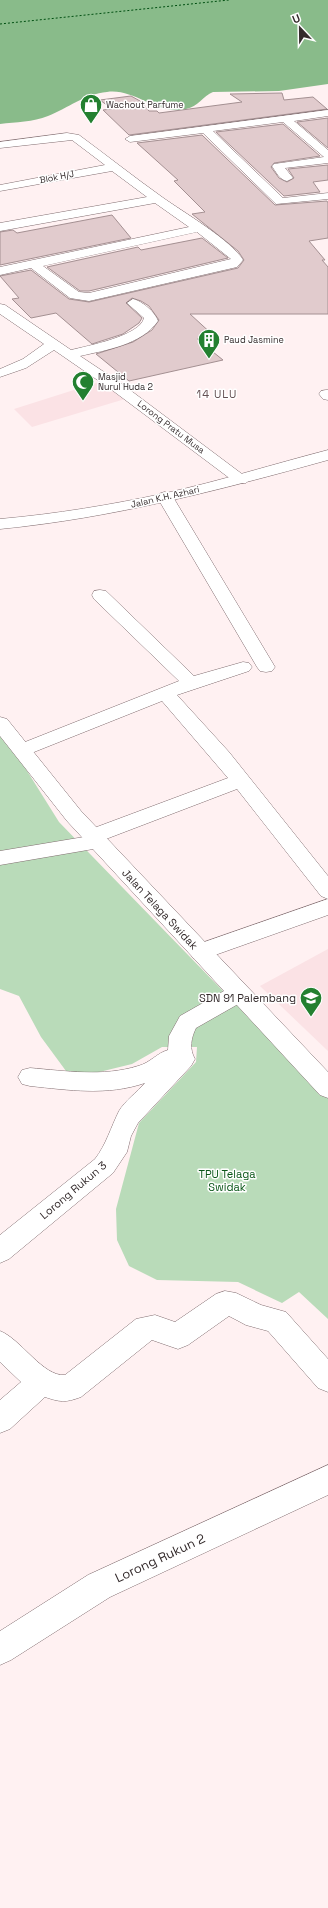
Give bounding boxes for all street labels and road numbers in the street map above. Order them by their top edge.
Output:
street label: Blok H/J [39,168,75,186]
street label: Lorong Pratu Musa [135,398,207,456]
street label: Jalan K.H. Azhari [130,483,200,511]
street label: Jalan Telaga Swidak [119,866,201,952]
street label: Lorong Rukun 3 [37,1158,109,1222]
street label: Lorong Rukun 2 [112,1530,208,1586]

